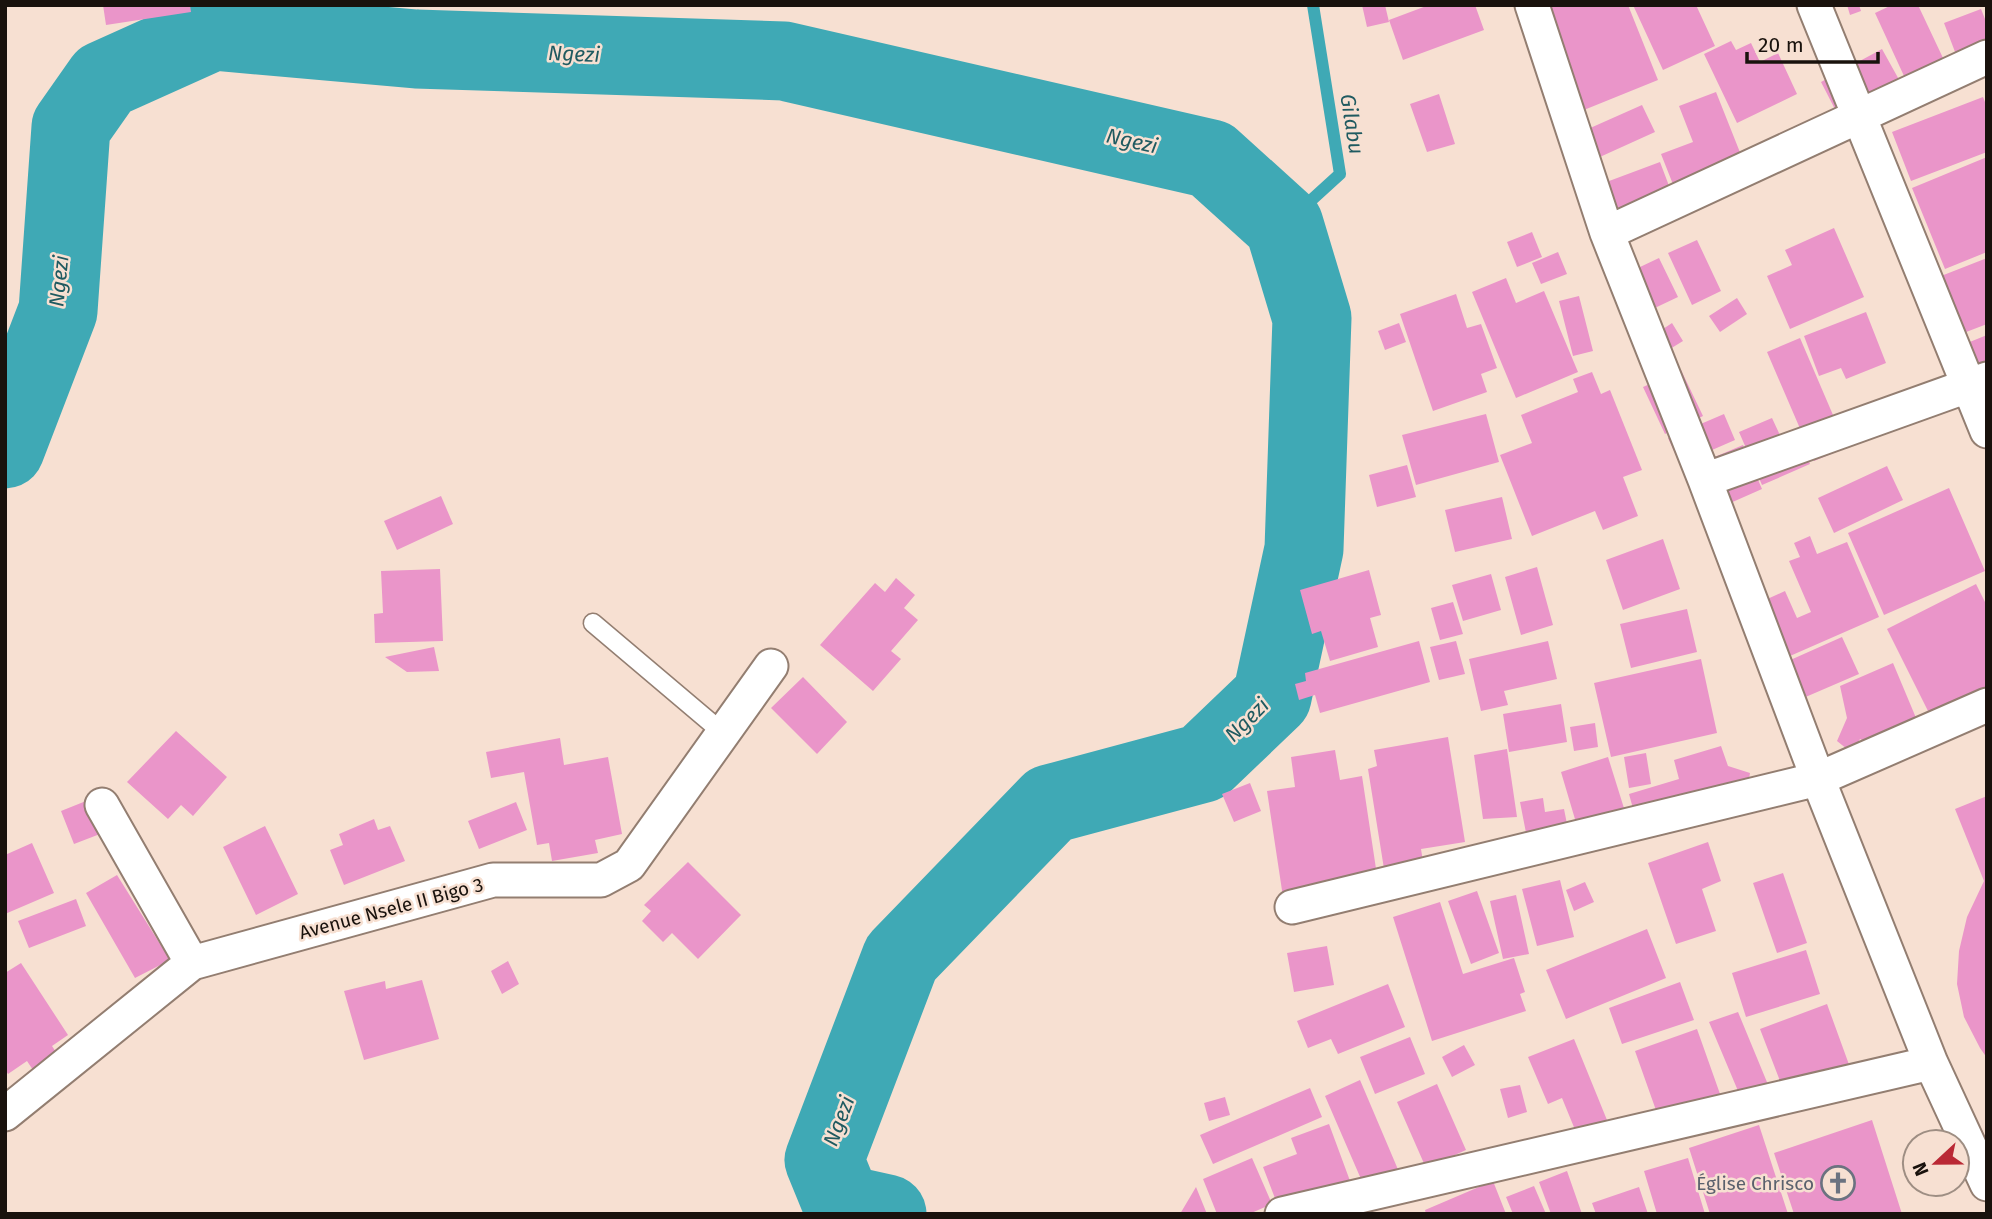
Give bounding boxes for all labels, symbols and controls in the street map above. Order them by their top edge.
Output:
scale bar [1747,21,1878,65]
text: 20 m [1758,32,1804,58]
water label: Ngezi [548,40,601,68]
water label: Gilabu [1334,92,1370,156]
water label: Ngezi [1104,122,1160,160]
water label: Ngezi [43,254,75,308]
water label: Ngezi [1219,692,1275,748]
street label: Avenue Nsele II Bigo 3 [297,873,486,944]
water label: Ngezi [818,1092,861,1150]
north arrow [1901,1128,1971,1198]
text: N [1908,1159,1934,1179]
church icon: Église Chrisco [1819,1164,1857,1202]
place label: Église Chrisco [1696,1172,1814,1195]

